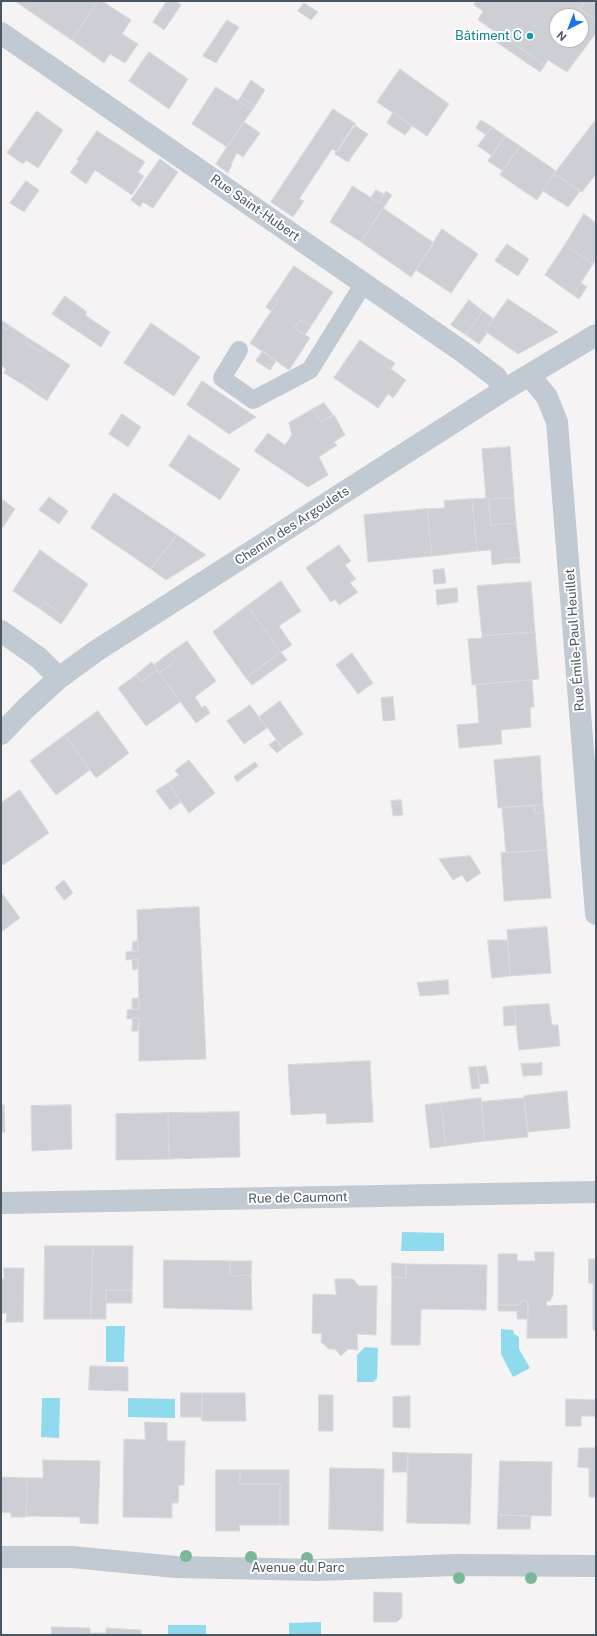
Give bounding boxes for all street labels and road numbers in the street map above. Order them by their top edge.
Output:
street label: Rue Saint-Hubert [207,171,303,245]
street label: Chemin des Argoulets [232,483,352,569]
street label: Rue Émile-Paul Heuillet [562,568,588,712]
street label: Rue de Caumont [248,1189,348,1207]
street label: Avenue du Parc [251,1560,345,1576]

